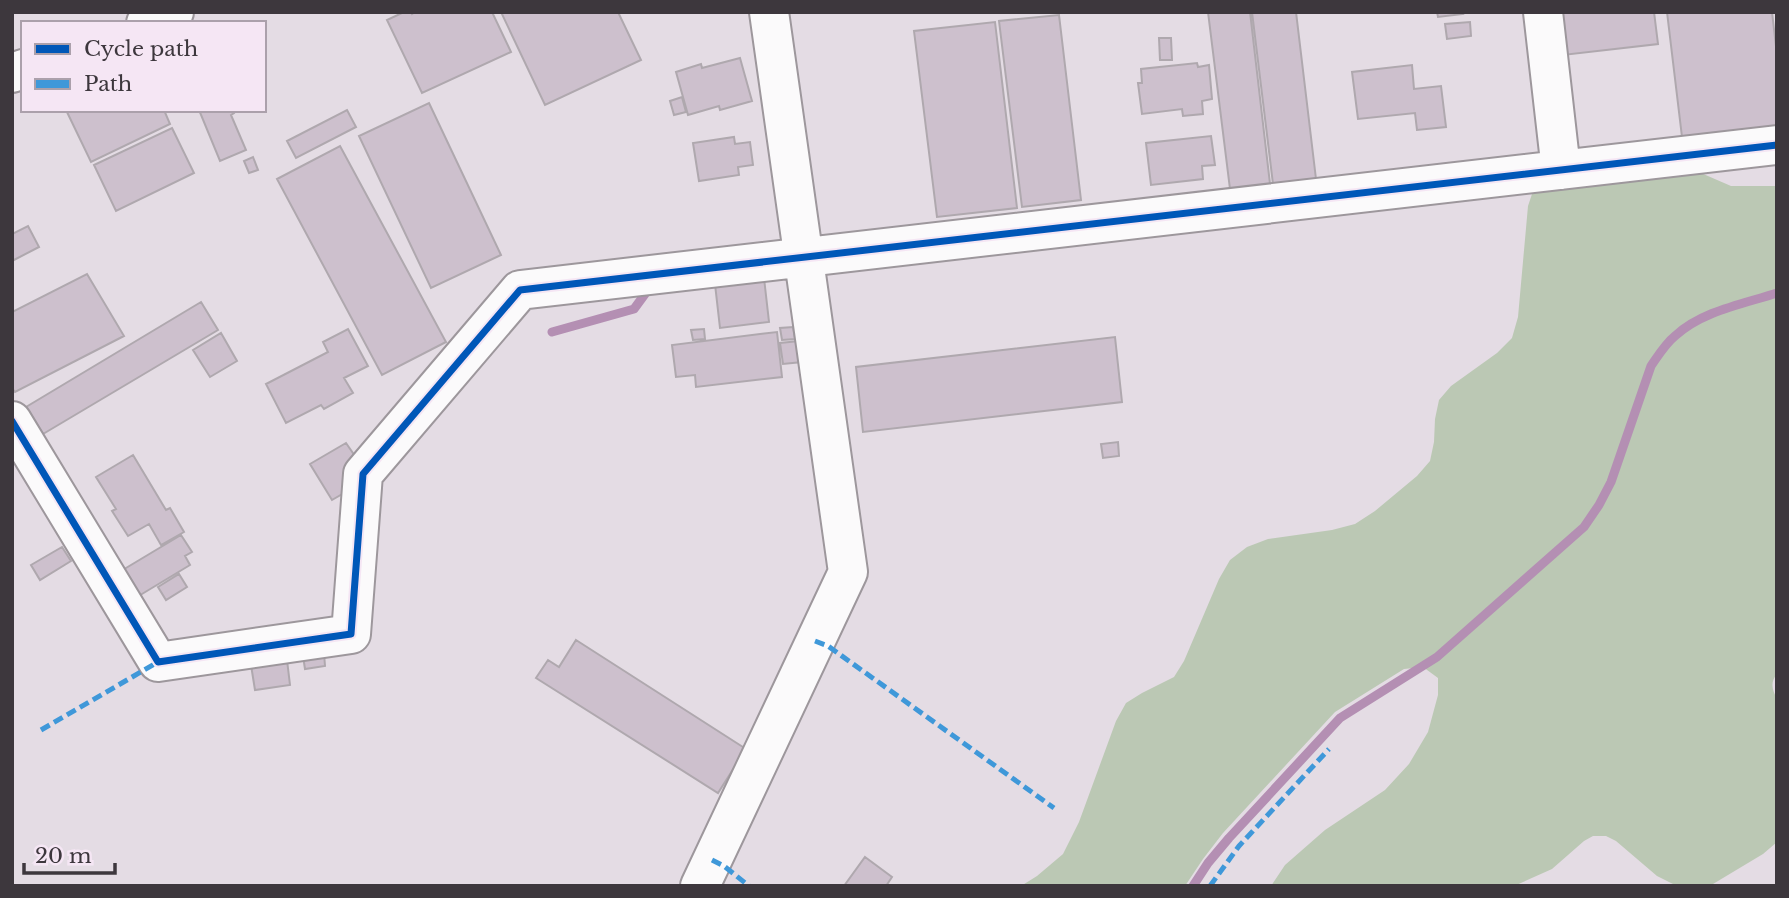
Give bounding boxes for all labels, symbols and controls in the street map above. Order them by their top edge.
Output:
legend [21,21,266,112]
text: Cycle path [84,36,198,62]
text: Path [84,71,132,97]
scale bar [24,832,116,876]
text: 20 m [35,843,92,869]

